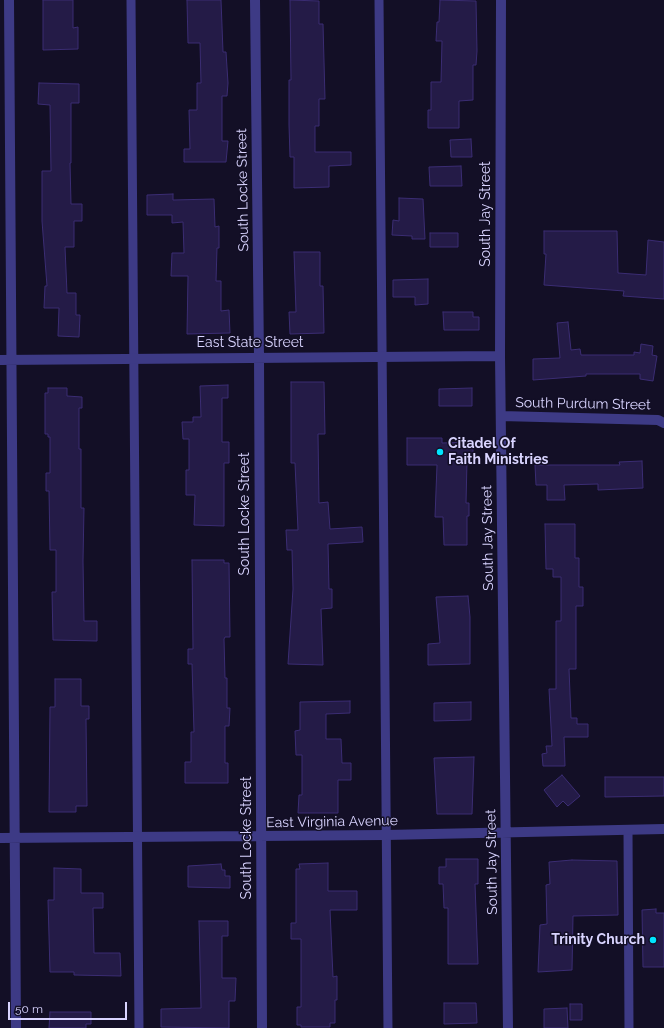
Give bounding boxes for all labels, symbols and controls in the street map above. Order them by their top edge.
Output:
street label: South Locke Street [234,128,252,252]
street label: South Jay Street [478,161,494,267]
street label: East State Street [197,335,303,351]
street label: South Purdum Street [515,394,651,414]
place label: Citadel Of Faith Ministries [448,436,548,468]
marker: Citadel Of Faith Ministries [435,447,445,457]
street label: South Locke Street [237,452,253,576]
street label: South Jay Street [479,485,497,591]
street label: South Locke Street [239,776,255,900]
street label: South Jay Street [483,809,501,915]
street label: East Virginia Avenue [266,812,398,832]
place label: Trinity Church [551,932,645,948]
marker: Trinity Church [648,935,658,945]
scale bar [10,994,129,1020]
text: 50 m [15,1002,43,1016]

